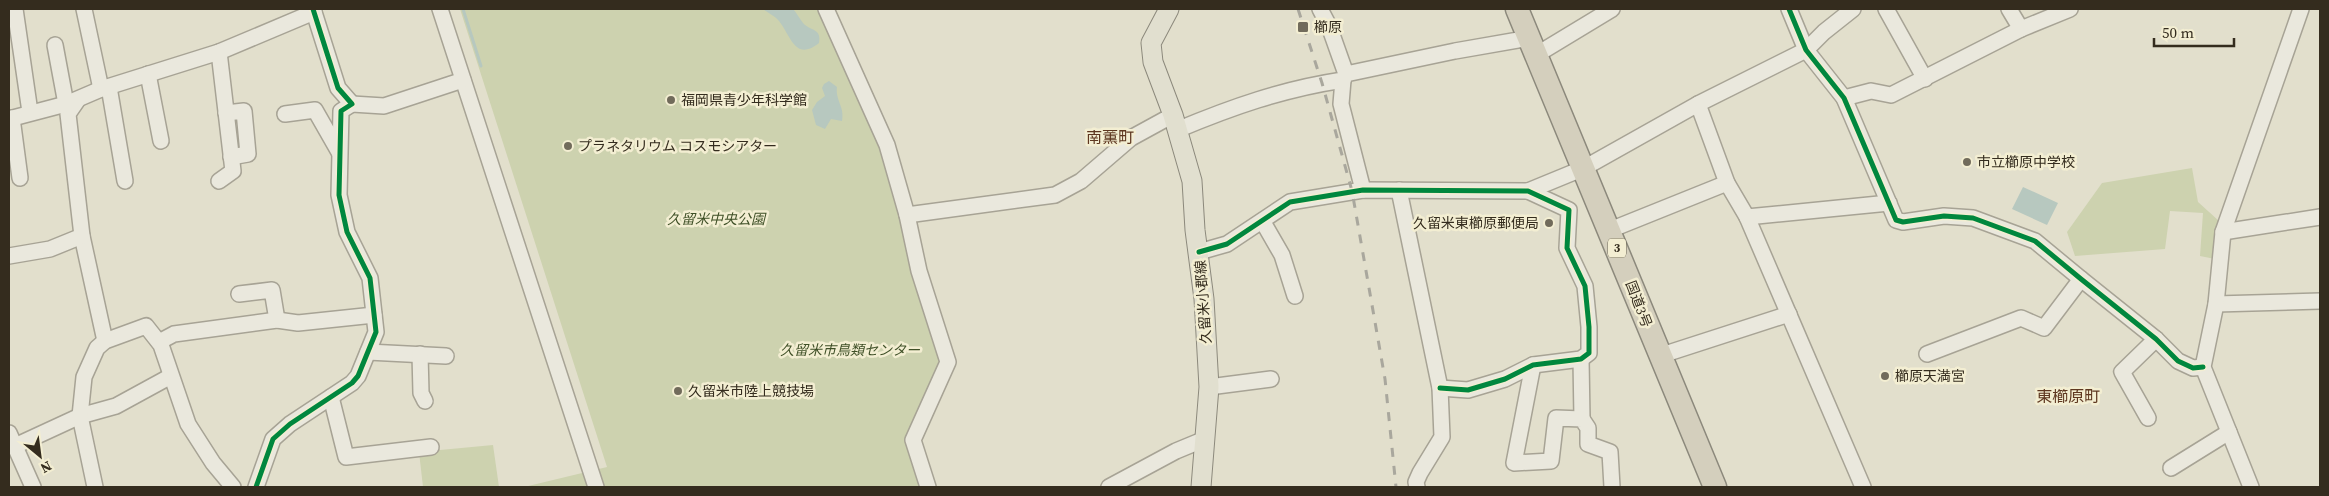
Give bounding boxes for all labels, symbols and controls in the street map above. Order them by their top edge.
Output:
scale bar [2154,15,2234,47]
place label: 櫛原 [1314,17,1342,37]
marker: 櫛原 [1296,20,1310,34]
text: 50 m [2162,22,2194,43]
place label: 福岡県青少年科学館 [681,90,807,110]
marker: 福岡県青少年科学館 [665,94,677,106]
district label: 南薫町 [1086,126,1134,148]
place label: プラネタリウム コスモシアター [578,136,777,156]
marker: プラネタリウム コスモシアター [562,140,574,152]
place label: 市立櫛原中学校 [1977,152,2075,172]
marker: 市立櫛原中学校 [1961,156,1973,168]
park label: 久留米中央公園 [667,209,767,229]
place label: 久留米東櫛原郵便局 [1413,213,1539,233]
marker: 久留米東櫛原郵便局 [1543,217,1555,229]
road number: 3 [1608,238,1626,258]
street label: 久留米小郡線 [1190,259,1216,345]
street label: 国道3号 [1621,278,1657,330]
park label: 久留米市鳥類センター [780,340,921,360]
place label: 櫛原天満宮 [1895,366,1965,386]
marker: 櫛原天満宮 [1879,370,1891,382]
place label: 久留米市陸上競技場 [688,381,814,401]
marker: 久留米市陸上競技場 [672,385,684,397]
district label: 東櫛原町 [2036,385,2100,407]
north arrow [15,431,65,481]
text: N [37,456,56,479]

